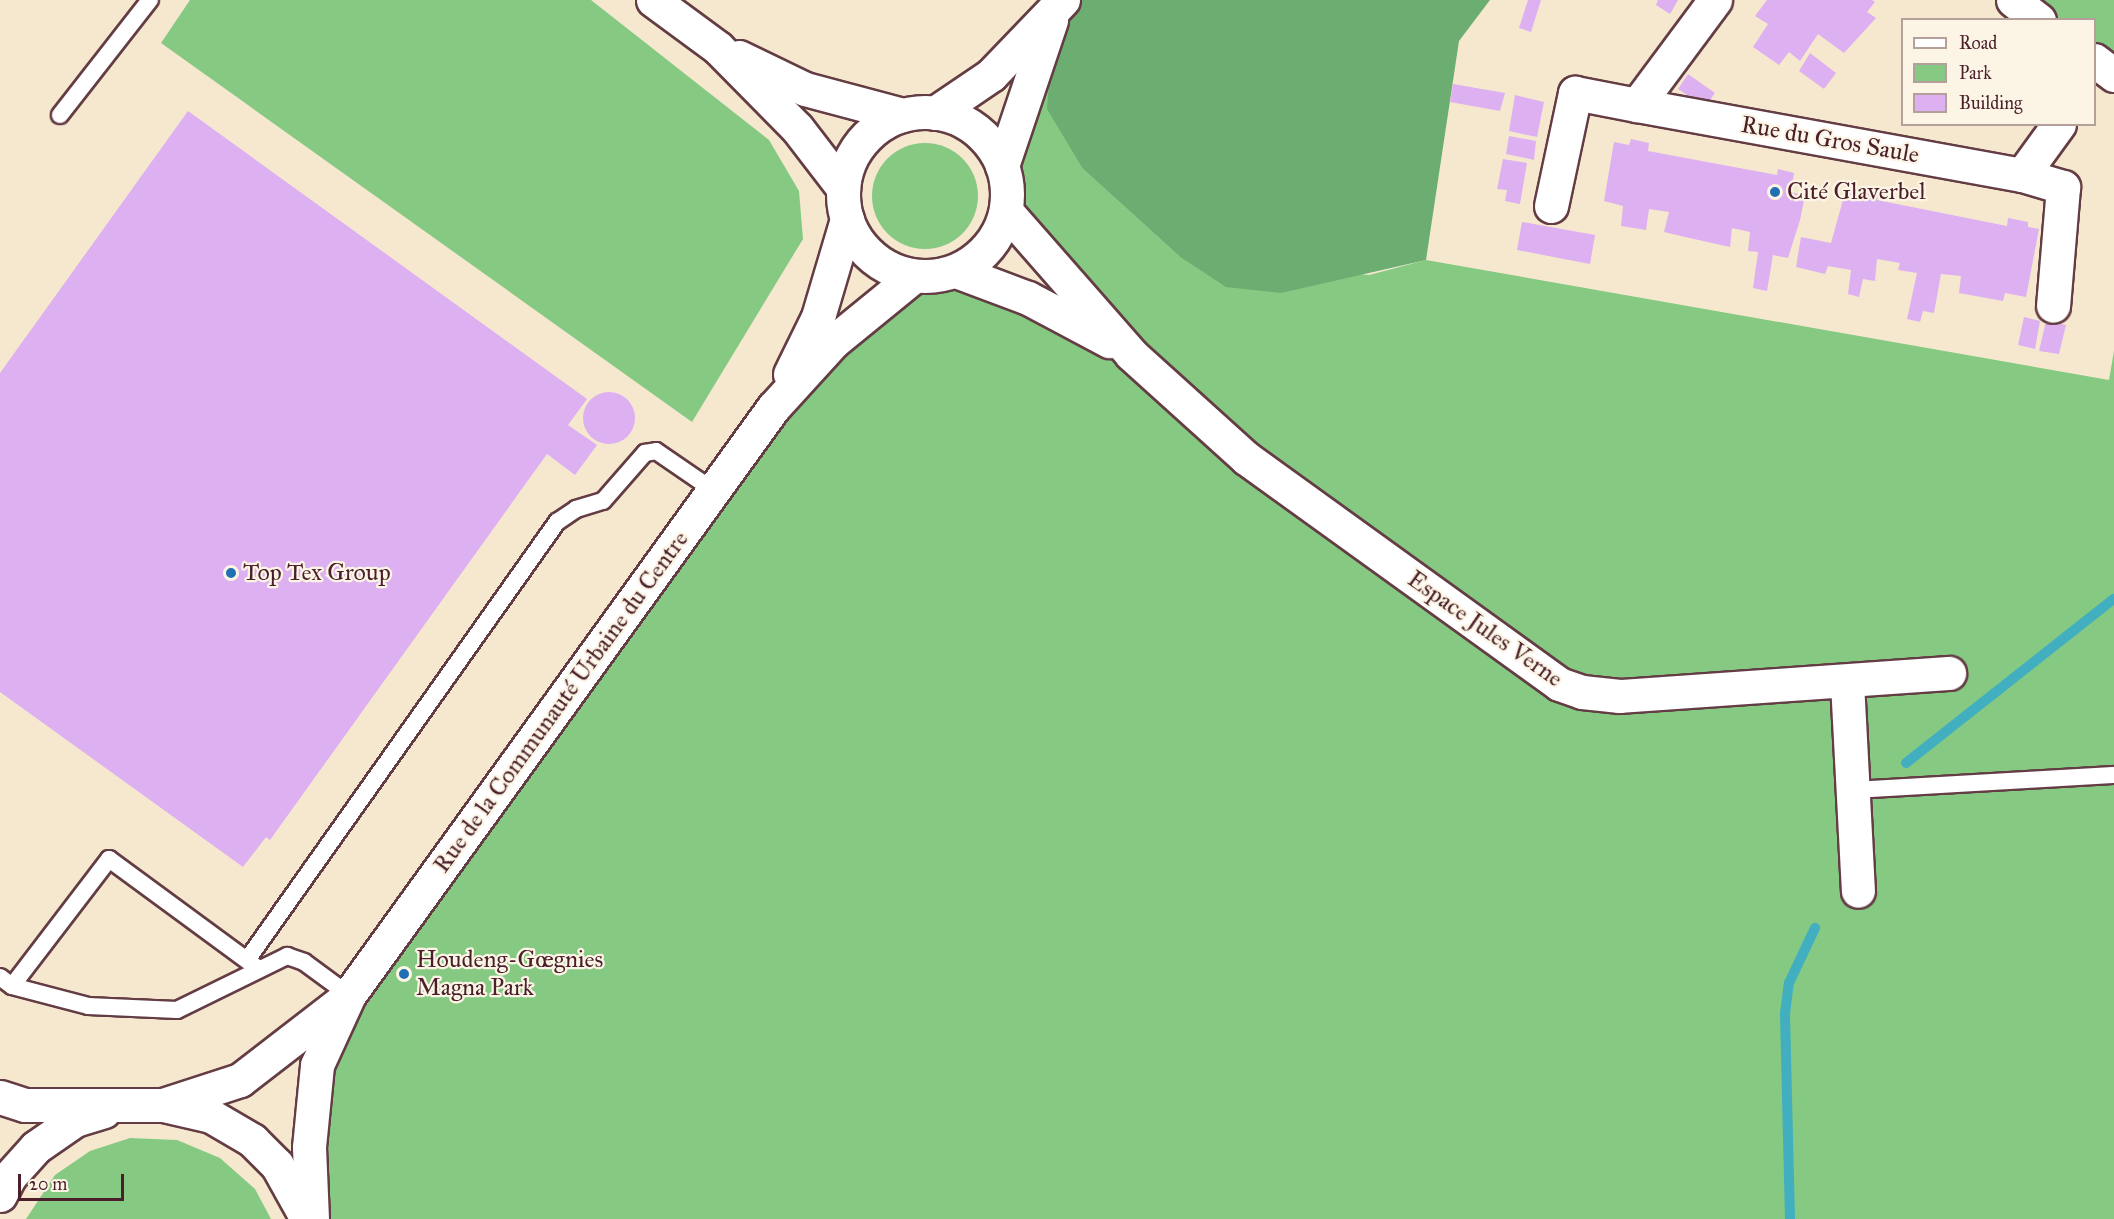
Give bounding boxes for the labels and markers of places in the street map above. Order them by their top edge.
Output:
place label: Cité Glaverbel [1787,178,1926,206]
marker: Cité Glaverbel [1768,185,1782,199]
place label: Top Tex Group [243,559,391,587]
marker: Top Tex Group [224,566,238,580]
place label: Houdeng-Gœgnies Magna Park [416,946,603,1002]
marker: Houdeng-Gœgnies Magna Park [397,967,411,981]

